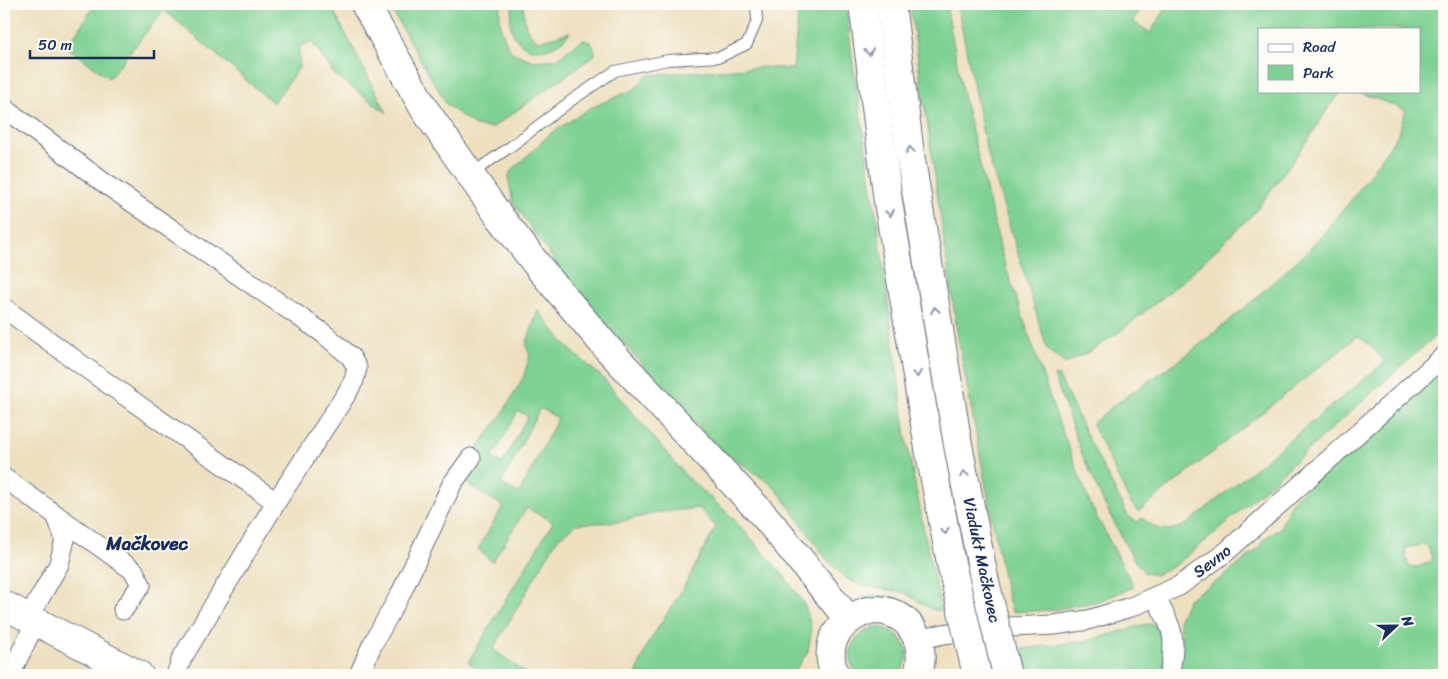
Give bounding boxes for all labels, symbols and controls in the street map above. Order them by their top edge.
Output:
scale bar [30,28,154,60]
legend [1258,28,1420,92]
text: 50 m [38,32,73,58]
text: Road [1303,34,1336,60]
one-way arrow [863,48,874,56]
text: Park [1303,60,1334,86]
one-way arrow [905,145,915,154]
one-way arrow [885,209,895,218]
one-way arrow [930,306,940,315]
one-way arrow [911,369,921,378]
one-way arrow [959,469,969,478]
street label: Viadukt Mačkovec [955,495,1009,625]
one-way arrow [939,526,949,535]
district label: Mačkovec [105,527,188,560]
street label: Sevno [1186,537,1238,585]
north arrow [1370,602,1420,652]
text: N [1394,611,1421,631]

